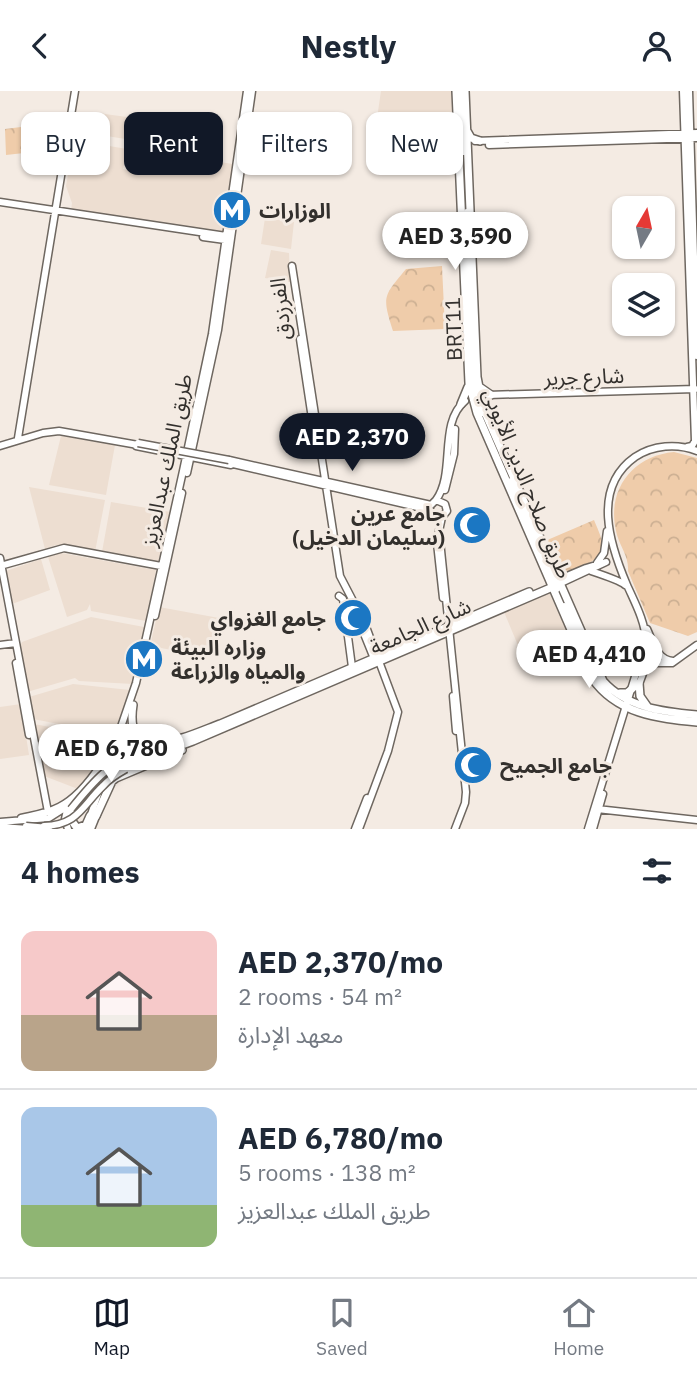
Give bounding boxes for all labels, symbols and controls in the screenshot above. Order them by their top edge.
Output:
text: Nestly [301,25,396,67]
icon: back [21,27,59,65]
icon: person [638,27,676,65]
chip: Buy [21,112,110,175]
chip: Rent [124,112,223,175]
chip: Filters [237,112,352,175]
chip: New [366,112,463,175]
metro station icon: الوزارات [211,189,253,231]
place label: الوزارات [259,196,331,224]
north arrow [612,196,676,259]
map controls [612,196,675,336]
pin: AED 3,590 [375,213,535,272]
text: AED 3,590 [398,220,512,250]
button: layers [612,273,675,336]
street label: الفرزدق [263,276,297,342]
street label: BRT11 [438,297,468,361]
street label: شارع جرير [542,361,625,393]
street label: طريق الملك عبدالعزيز [134,371,198,550]
street label: طريق صلاح الدين الأيوبي [474,384,579,583]
pin: AED 2,370 [272,413,432,473]
text: AED 2,370 [295,421,409,451]
place label: جامع عرين (سليمان الدخيل) [292,499,445,551]
mosque icon: جامع عرين (سليمان الدخيل) [451,504,493,546]
street label: شارع الجامعة [365,591,476,663]
mosque icon: جامع الغزواي [332,597,374,639]
place label: جامع الغزواي [211,604,326,636]
pin: AED 4,410 [509,631,669,690]
place label: وزاره البيئة والمياه والزراعة [171,633,306,685]
metro station icon: وزاره البيئة والمياه والزراعة [123,638,165,680]
text: AED 4,410 [532,638,646,668]
pin: AED 6,780 [31,725,191,784]
text: AED 6,780 [54,732,168,762]
mosque icon: جامع الجميح [452,744,494,786]
place label: جامع الجميح [500,751,612,781]
text: 4 homes [21,852,140,891]
icon: filters [638,852,676,890]
text: AED 2,370/mo [238,942,443,981]
icon: home [77,959,161,1043]
text: 2 rooms · 54 m² [238,981,402,1011]
text: معهد الإدارة [238,1019,344,1049]
text: AED 6,780/mo [238,1118,443,1157]
icon: home [77,1135,161,1219]
text: 5 rooms · 138 m² [238,1157,416,1187]
text: طريق الملك عبدالعزيز [238,1195,431,1225]
tab: Map [93,1294,131,1360]
tab: Saved [316,1294,368,1360]
tab: Home [553,1294,604,1360]

